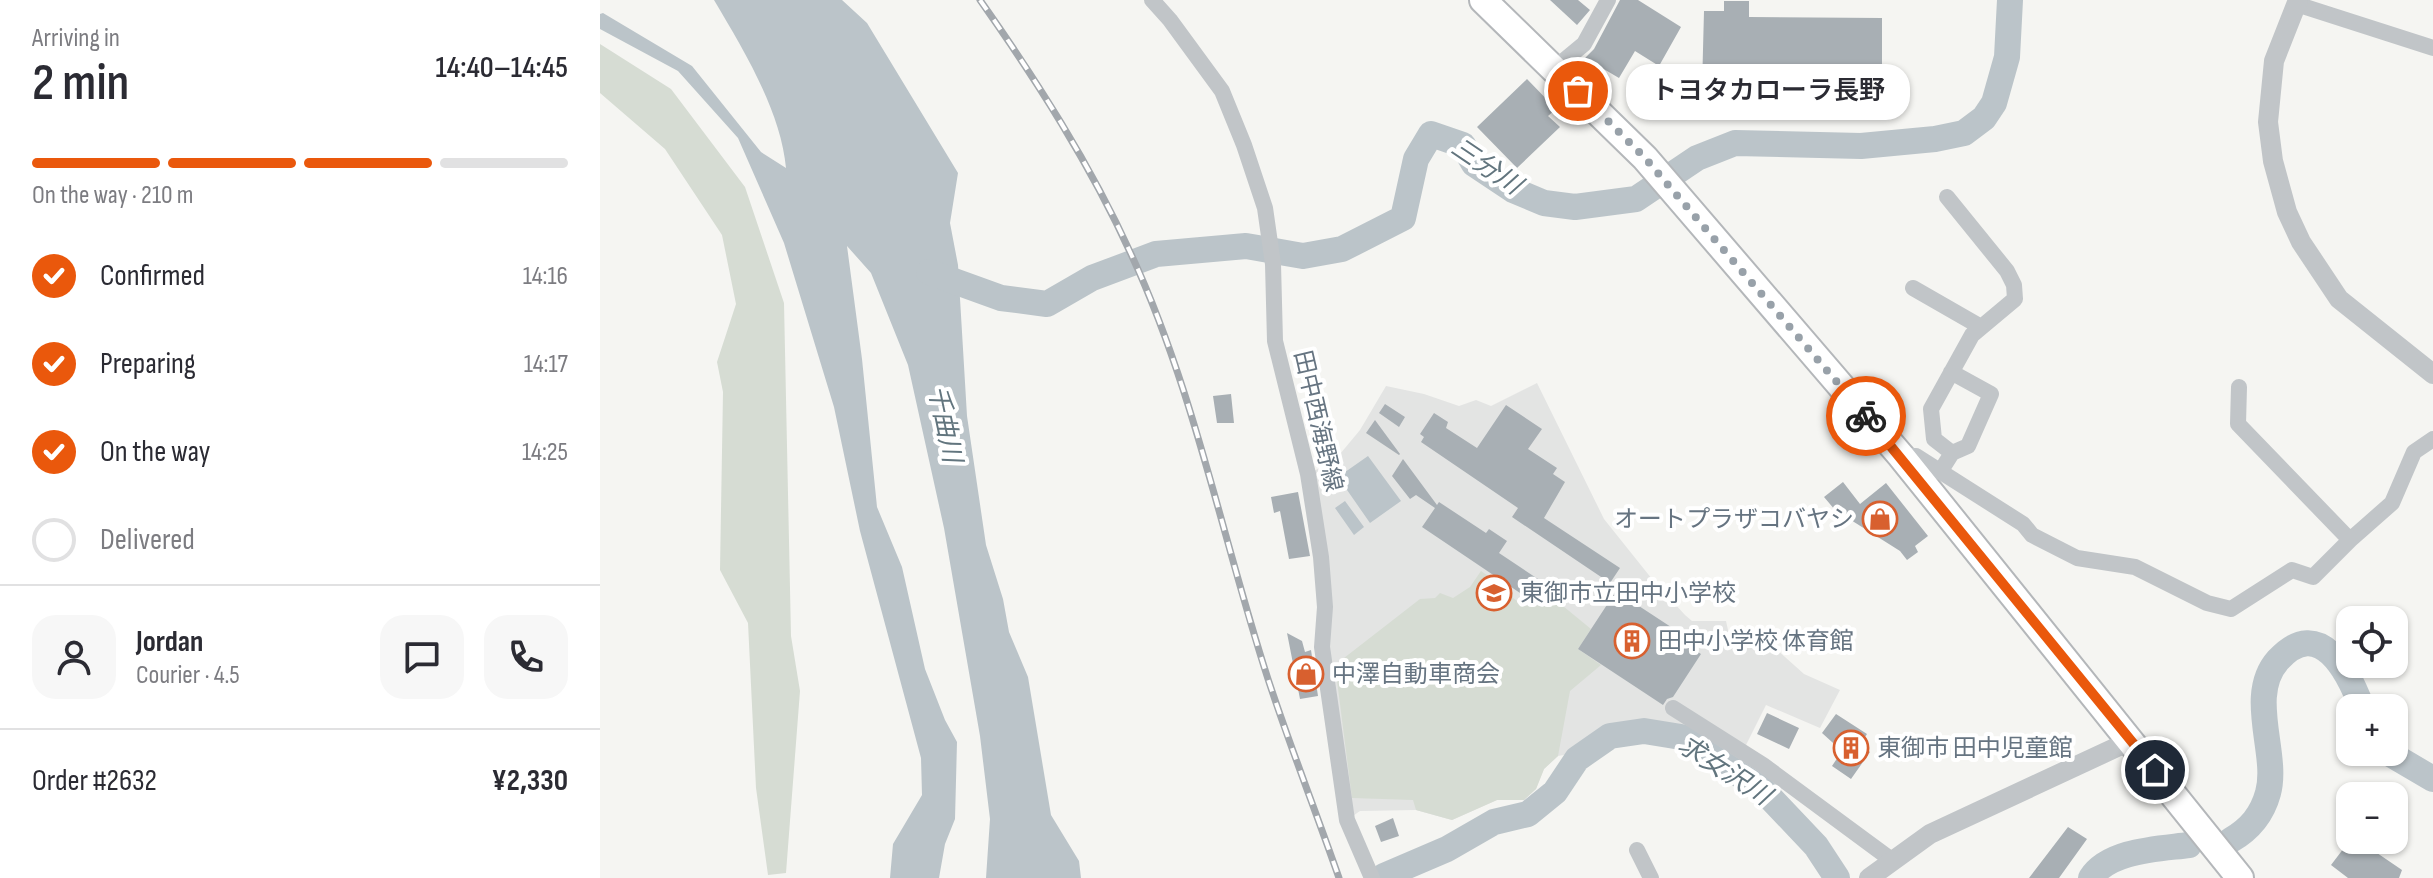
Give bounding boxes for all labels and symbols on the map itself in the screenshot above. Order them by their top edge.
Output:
pin [1544,57,1612,125]
callout: トヨタカローラ長野 [1626,63,1910,119]
water label: 三分川 [1445,132,1529,203]
street label: 田中西海野線 [1288,348,1348,494]
courier [1826,376,1906,456]
water label: 千曲川 [921,383,968,468]
shop icon: オートプラザコバヤシ [1861,500,1899,538]
place label: オートプラザコバヤシ [1614,505,1854,534]
school or university icon: 東御市立田中小学校 [1475,574,1513,612]
place label: 東御市立田中小学校 [1520,579,1736,608]
building icon: 田中小学校 体育館 [1613,622,1651,660]
place label: 田中小学校 体育館 [1658,627,1854,656]
shop icon: 中澤自動車商会 [1287,655,1325,693]
place label: 中澤自動車商会 [1332,660,1500,689]
building icon: 東御市 田中児童館 [1832,729,1870,767]
water label: 求女沢川 [1672,730,1779,814]
place label: 東御市 田中児童館 [1877,734,2073,763]
pin [2121,736,2189,804]

